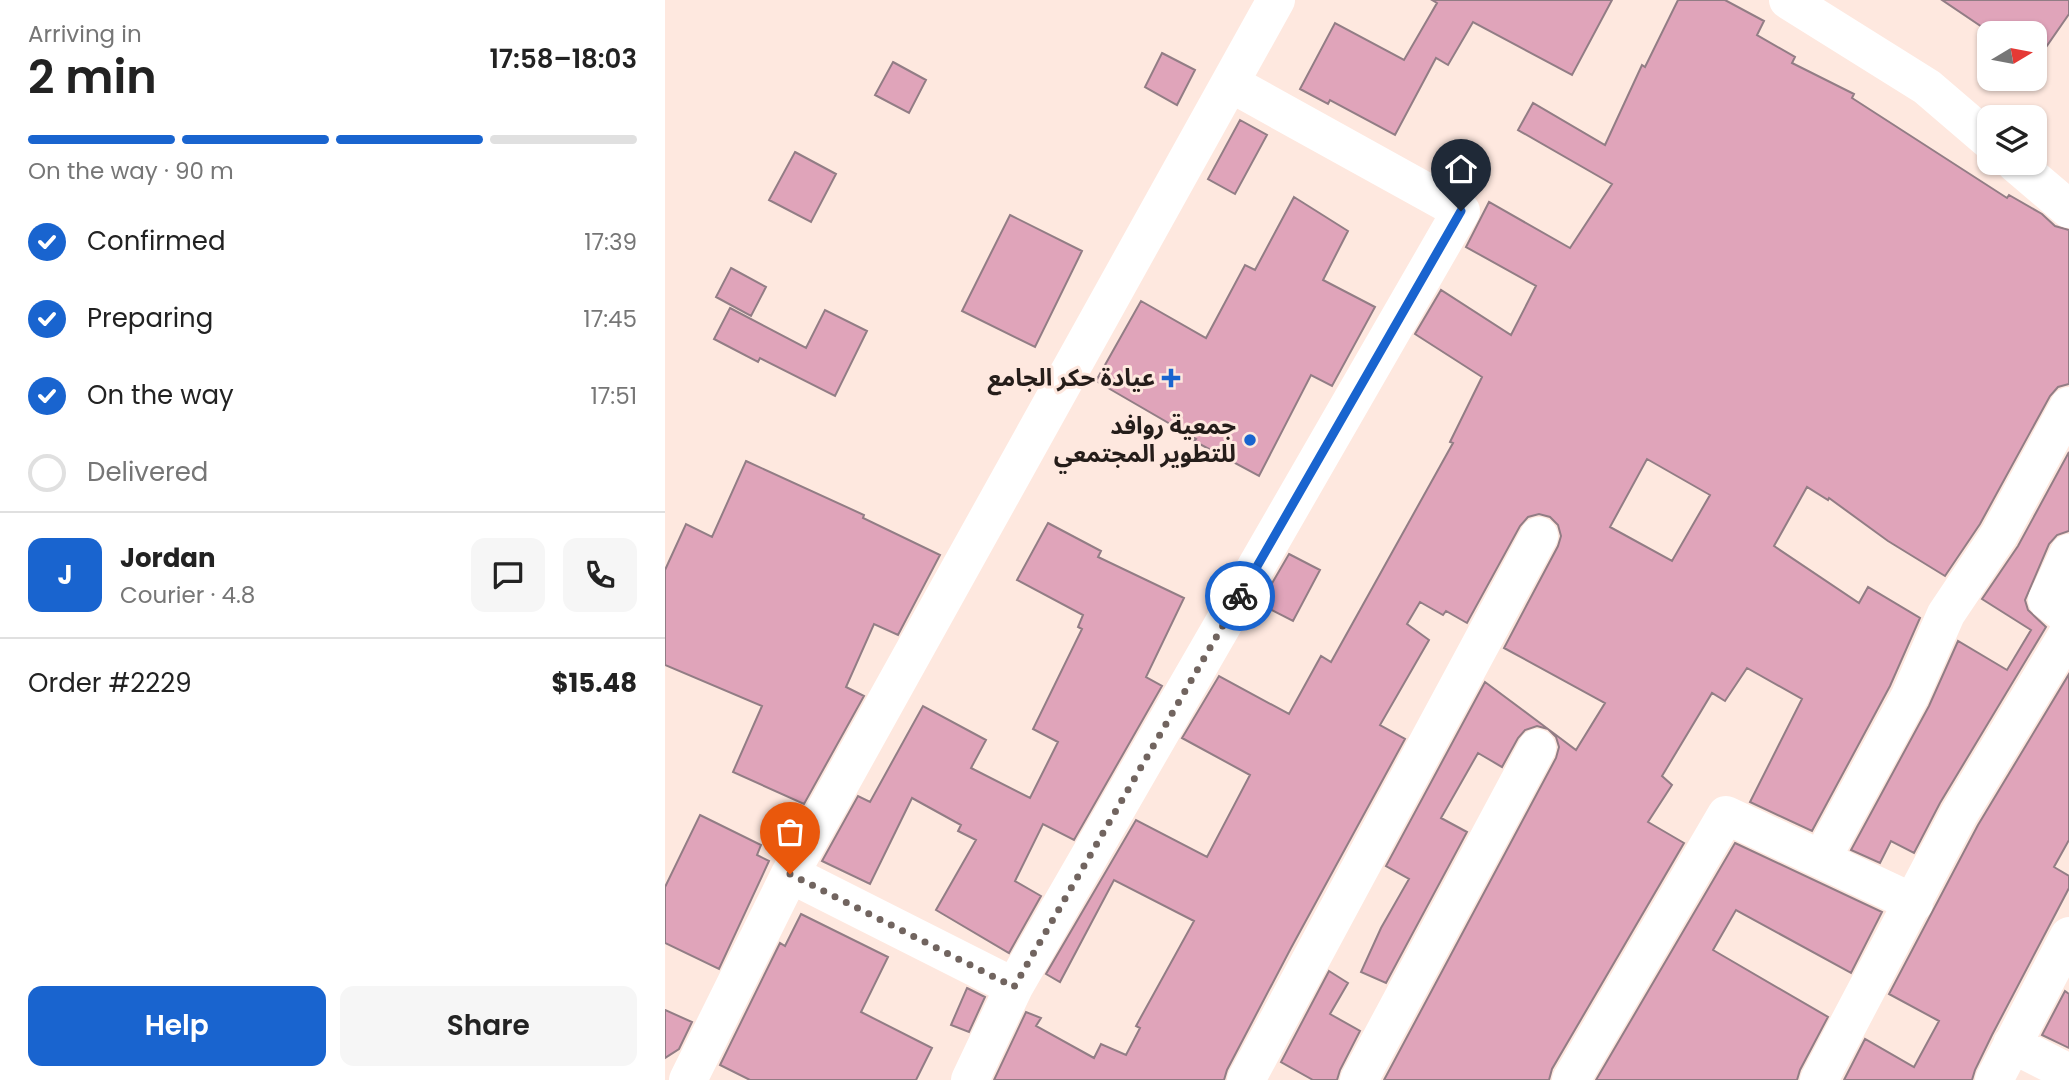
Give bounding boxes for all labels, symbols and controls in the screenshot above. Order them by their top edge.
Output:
text: Arriving in [28,18,142,50]
north arrow [1977,21,2047,91]
map controls [1977,21,2047,175]
text: 17:58–18:03 [489,41,637,77]
text: 2 min [28,45,157,109]
button: layers [1977,105,2047,175]
pin [1431,139,1491,211]
icon: home [1442,150,1480,188]
text: On the way · 90 m [28,155,234,187]
icon: check [28,223,66,261]
text: Confirmed [87,223,225,259]
text: 17:39 [584,226,637,258]
icon: check [28,300,66,338]
text: Preparing [87,300,213,336]
text: 17:45 [583,303,637,335]
place label: عيادة حكر الجامع [988,361,1155,396]
marker: عيادة حكر الجامع [1161,368,1181,388]
icon: check [28,377,66,415]
text: On the way [87,377,234,413]
text: 17:51 [590,380,637,412]
place label: جمعية روافد للتطوير المجتمعي [1054,409,1236,474]
marker: جمعية روافد للتطوير المجتمعي [1242,432,1258,448]
text: Delivered [87,454,208,490]
button: chat [471,538,545,612]
button: phone [563,538,637,612]
text: Jordan [120,540,216,576]
text: J [57,557,73,593]
courier [1205,561,1275,631]
icon: bike [1221,577,1259,615]
text: Courier · 4.8 [120,579,255,611]
text: Order #2229 [28,665,192,701]
text: $15.48 [551,665,637,701]
pin [760,802,820,874]
icon: bag [771,813,809,851]
button: Help [28,986,326,1066]
button: Share [340,986,637,1066]

